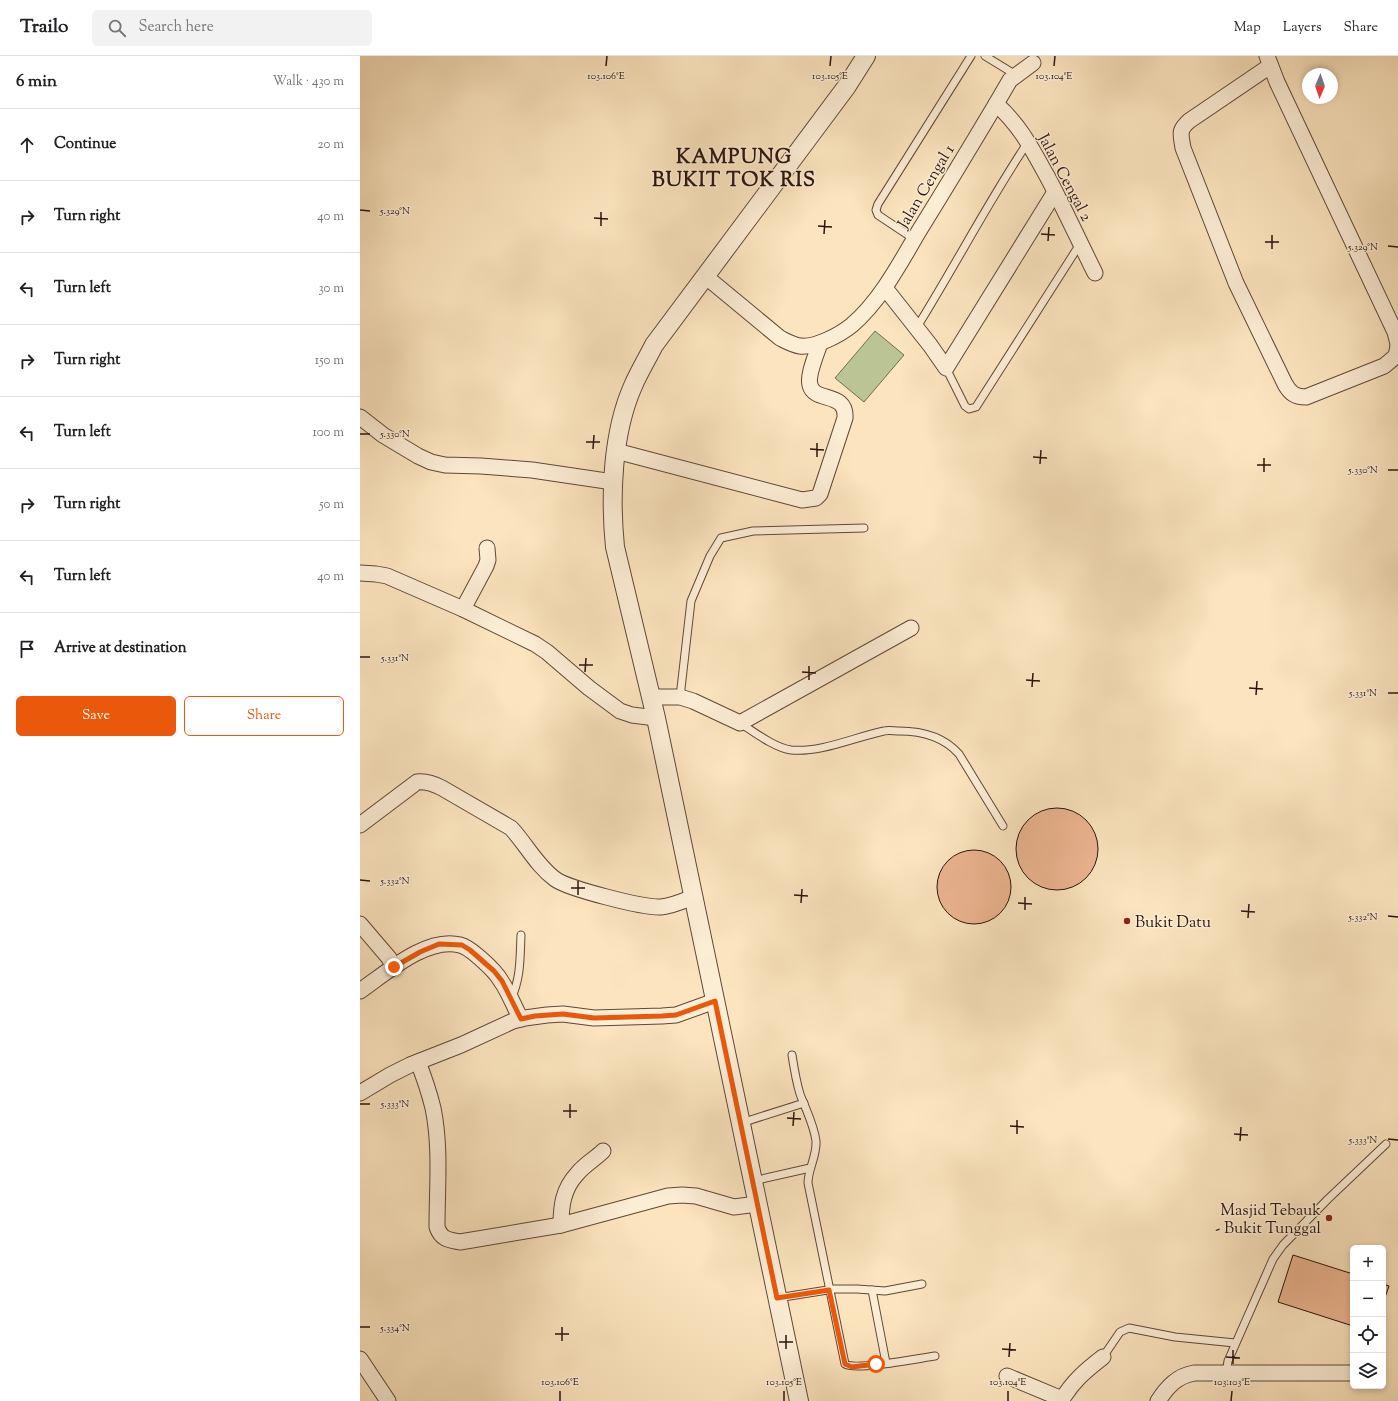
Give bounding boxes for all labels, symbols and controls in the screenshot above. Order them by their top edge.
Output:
search box [92,10,372,46]
text: Trailo [20,14,68,41]
icon: search [106,17,128,39]
text: Search here [138,17,214,38]
text: Map [1234,18,1261,38]
text: Layers [1283,18,1321,38]
text: Share [1343,18,1378,38]
north arrow [1302,68,1338,104]
text: 103.106°E [587,69,625,84]
text: 103.105°E [812,69,848,84]
text: 103.104°E [1036,69,1072,84]
text: 6 min [16,70,57,94]
text: Walk · 430 m [273,73,344,91]
street label: Jalan Cengal 2 [1031,129,1097,227]
icon: ahead [16,134,38,156]
text: Continue [54,134,116,155]
text: 20 m [318,136,344,154]
street label: Jalan Cengal 1 [892,140,962,235]
district label: KAMPUNG BUKIT TOK RIS [652,144,816,196]
text: 5.329°N [379,204,410,219]
icon: right [16,206,38,228]
text: Turn right [54,206,120,227]
text: 40 m [317,208,344,226]
text: 5.329°N [1347,240,1378,255]
icon: left [16,278,38,300]
text: Turn left [54,278,111,299]
text: 30 m [318,280,344,298]
icon: right [16,350,38,372]
text: Turn right [54,350,120,371]
text: 150 m [315,352,344,370]
icon: left [16,422,38,444]
text: Turn left [54,422,111,443]
text: 100 m [312,424,344,442]
text: 5.330°N [379,427,410,442]
text: 5.330°N [1347,463,1378,478]
icon: right [16,494,38,516]
text: Turn right [54,494,120,515]
text: 50 m [319,496,344,514]
icon: left [16,566,38,588]
text: Turn left [54,566,111,587]
text: 40 m [317,568,344,586]
icon: arrive [16,638,38,660]
text: Arrive at destination [54,638,187,659]
text: 5.331°N [380,651,409,666]
text: 5.331°N [1348,686,1377,701]
button: Save [16,696,176,736]
button: Share [184,696,344,736]
text: 5.332°N [379,874,410,889]
text: 5.332°N [1347,910,1378,925]
place label: Bukit Datu [1135,912,1211,935]
marker: Bukit Datu [1122,916,1132,926]
route end [385,958,403,976]
text: 5.333°N [380,1097,409,1112]
text: 5.333°N [1348,1133,1377,1148]
place label: Masjid Tebauk - Bukit Tunggal [1215,1200,1322,1241]
marker: Masjid Tebauk - Bukit Tunggal [1324,1213,1334,1223]
map controls [1350,1245,1386,1389]
button: + [1350,1245,1386,1281]
button: − [1350,1281,1386,1317]
button: locate [1350,1317,1386,1353]
text: 5.334°N [379,1321,410,1336]
button: layers [1350,1353,1386,1389]
route start [867,1355,885,1373]
text: 103.106°E [541,1375,579,1390]
text: 103.105°E [766,1375,802,1390]
text: 103.104°E [990,1375,1026,1390]
text: 103.103°E [1214,1375,1250,1390]

